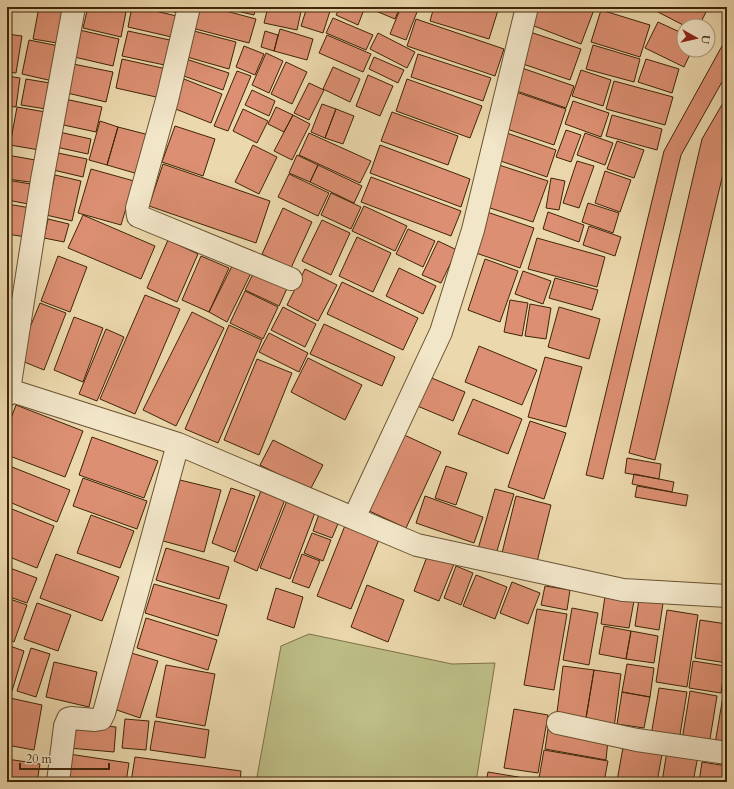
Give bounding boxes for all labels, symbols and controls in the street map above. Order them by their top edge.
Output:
north arrow [676,18,716,58]
text: U [697,34,713,45]
scale bar [20,745,109,771]
text: 20 m [26,751,53,767]

